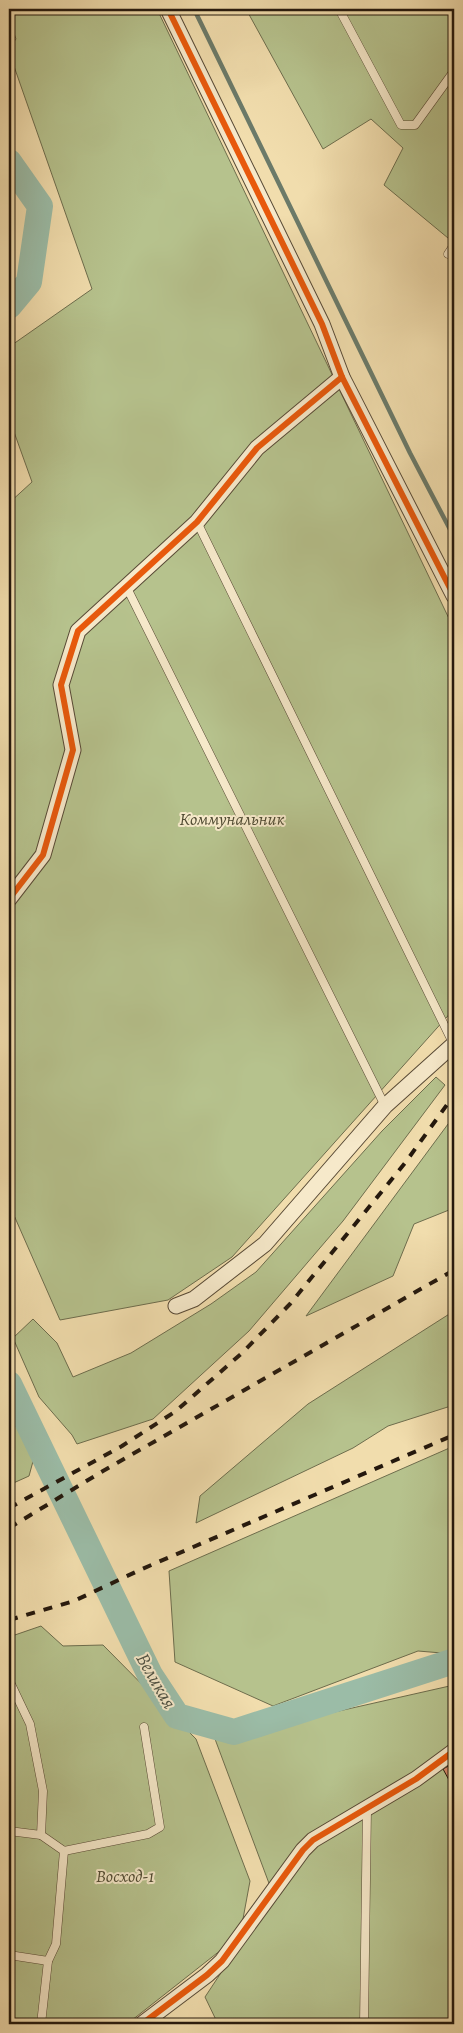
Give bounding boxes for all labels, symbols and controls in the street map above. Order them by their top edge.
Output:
park label: Коммунальник [179,807,285,831]
water label: Великая [130,1648,183,1714]
park label: Восход-1 [96,1864,154,1888]

